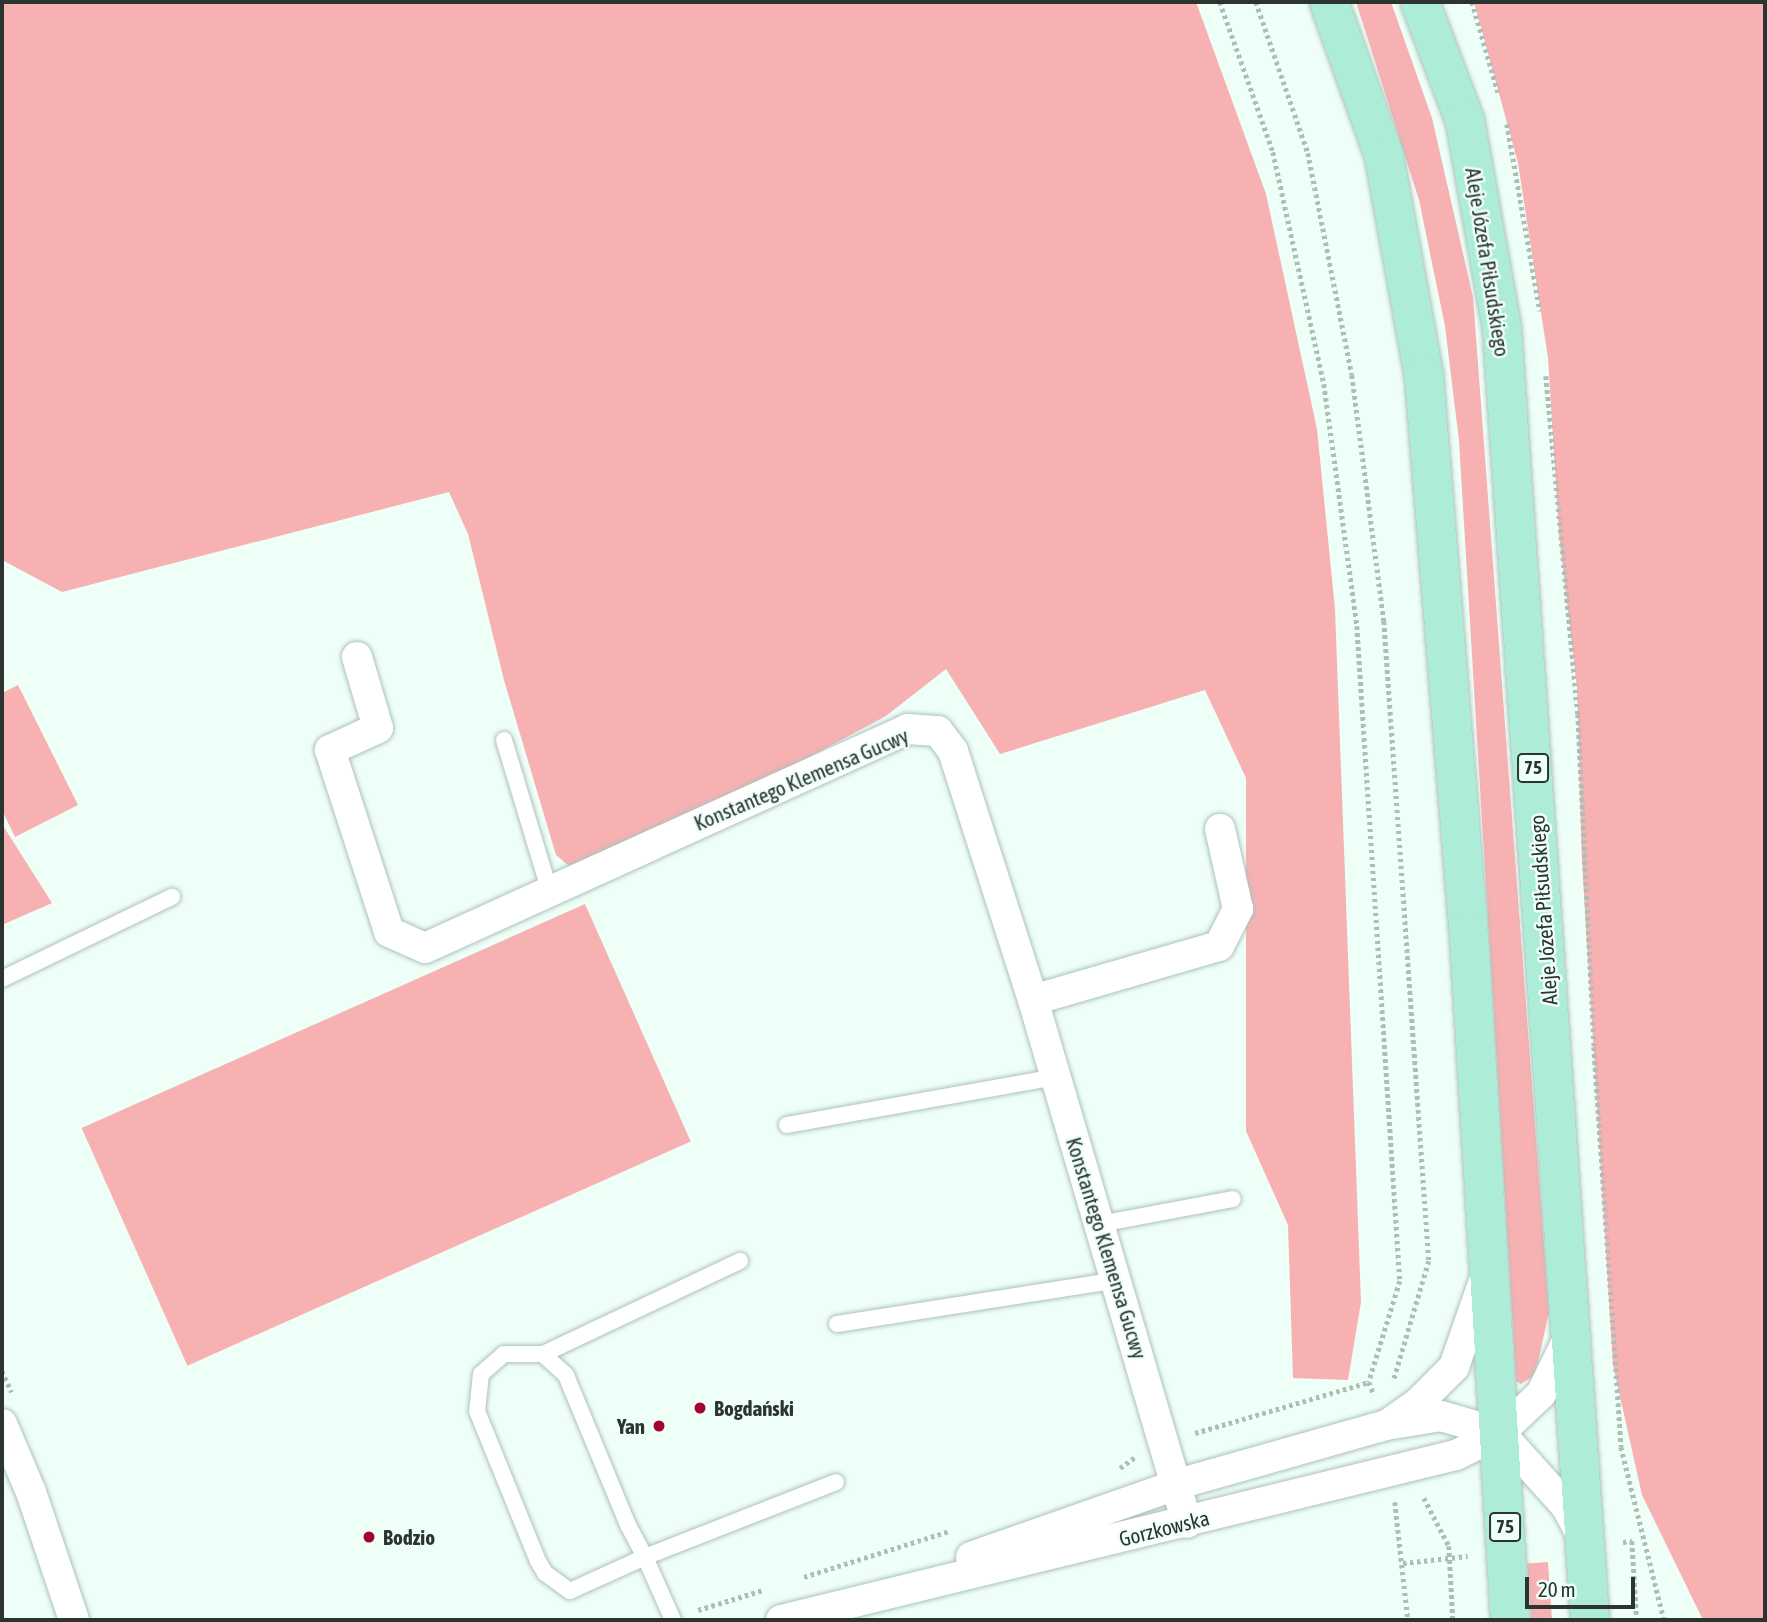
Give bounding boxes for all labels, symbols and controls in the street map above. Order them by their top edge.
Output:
street label: Aleje Józefa Piłsudskiego [1461,166,1515,358]
street label: Konstantego Klemensa Gucwy [690,722,912,836]
road number: 75 [1516,752,1550,783]
street label: Aleje Józefa Piłsudskiego [1524,814,1562,1006]
street label: Konstantego Klemensa Gucwy [1061,1134,1153,1362]
place label: Bogdański [714,1395,794,1421]
marker: Bogdański [692,1400,708,1416]
place label: Yan [617,1413,645,1439]
marker: Yan [651,1418,667,1434]
street label: Gorzkowska [1116,1505,1212,1551]
road number: 75 [1488,1512,1522,1542]
place label: Bodzio [383,1524,435,1550]
marker: Bodzio [361,1529,377,1545]
scale bar [1529,1562,1639,1606]
text: 20 m [1538,1577,1576,1601]

